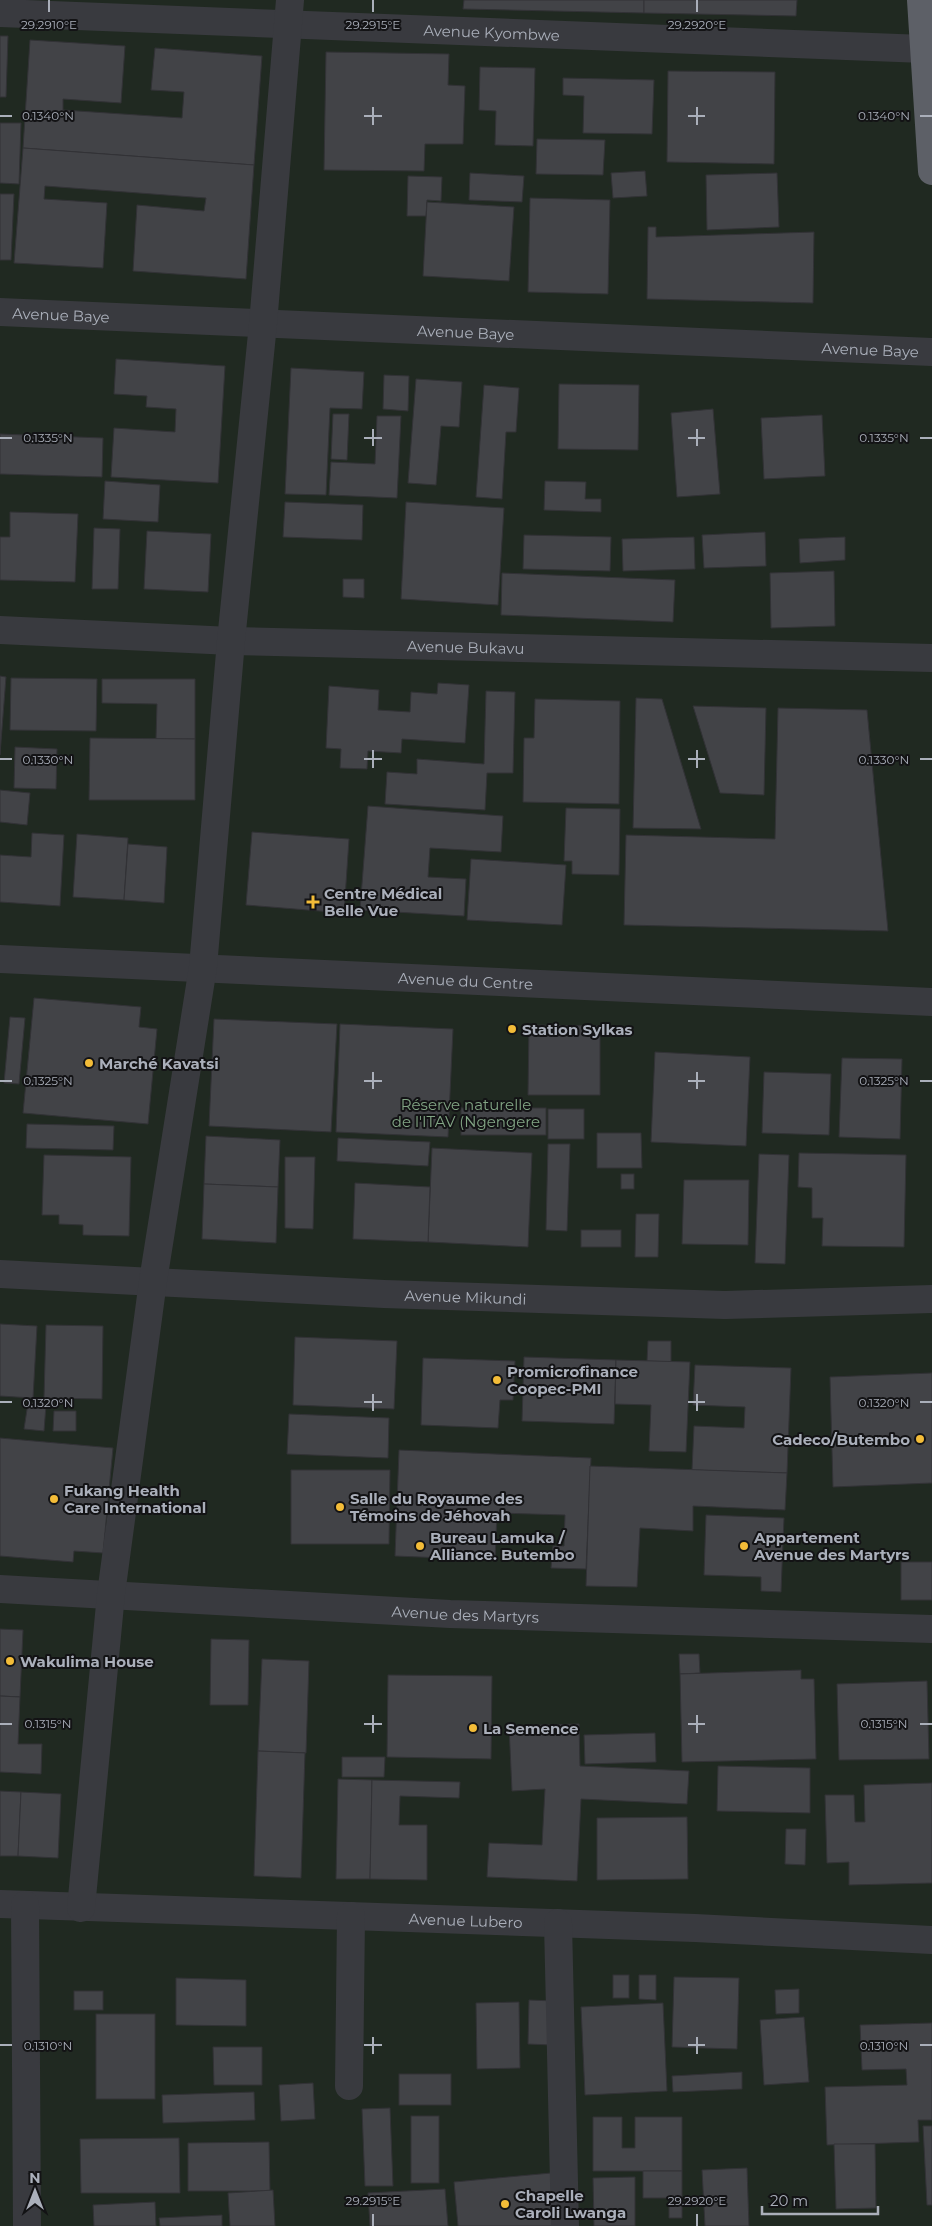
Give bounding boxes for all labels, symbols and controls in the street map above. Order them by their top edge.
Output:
text: 29.2910°E [21,17,77,32]
text: 29.2915°E [346,17,400,32]
text: 29.2920°E [668,17,726,32]
street label: Avenue Kyombwe [423,20,560,44]
text: 0.1340°N [22,108,74,123]
text: 0.1340°N [858,108,910,123]
street label: Avenue Baye [12,303,110,326]
street label: Avenue Baye [416,320,515,344]
street label: Avenue Baye [821,338,919,361]
text: 0.1335°N [23,430,73,445]
text: 0.1335°N [859,430,909,445]
street label: Avenue Bukavu [407,636,525,658]
text: 0.1330°N [23,752,73,767]
text: 0.1330°N [859,752,909,767]
place label: Centre Médical Belle Vue [324,884,442,920]
marker: Centre Médical Belle Vue [306,895,320,909]
street label: Avenue du Centre [398,968,534,993]
place label: Station Sylkas [522,1020,633,1039]
marker: Station Sylkas [506,1023,518,1035]
place label: Marché Kavatsi [99,1054,219,1073]
marker: Marché Kavatsi [83,1057,95,1069]
text: 0.1325°N [23,1073,73,1088]
text: 0.1325°N [859,1073,909,1088]
park label: Réserve naturelle de l'ITAV (Ngengere [392,1095,540,1131]
street label: Avenue Mikundi [404,1285,527,1308]
place label: Promicrofinance Coopec-PMI [507,1362,638,1398]
marker: Promicrofinance Coopec-PMI [491,1374,503,1386]
text: 0.1320°N [23,1395,73,1410]
text: 0.1320°N [859,1395,909,1410]
place label: Cadeco/Butembo [772,1430,910,1449]
marker: Cadeco/Butembo [914,1433,926,1445]
place label: Fukang Health Care International [64,1481,206,1517]
place label: Salle du Royaume des Témoins de Jéhovah [350,1489,523,1525]
marker: Fukang Health Care International [48,1493,60,1505]
marker: Salle du Royaume des Témoins de Jéhovah [334,1501,346,1513]
place label: Bureau Lamuka / Alliance. Butembo [429,1528,575,1564]
place label: Appartement Avenue des Martyrs [753,1528,910,1564]
marker: Bureau Lamuka / Alliance. Butembo [414,1540,426,1552]
marker: Appartement Avenue des Martyrs [738,1540,750,1552]
street label: Avenue des Martyrs [391,1601,539,1626]
place label: Wakulima House [20,1652,154,1671]
marker: Wakulima House [4,1655,16,1667]
text: 0.1315°N [24,1716,72,1731]
text: 0.1315°N [860,1716,908,1731]
place label: La Semence [483,1719,579,1738]
marker: La Semence [467,1722,479,1734]
street label: Avenue Lubero [408,1909,523,1932]
text: 0.1310°N [24,2038,72,2053]
text: 0.1310°N [860,2038,908,2053]
north arrow [10,2166,60,2216]
text: N [29,2169,41,2187]
scale bar [762,2184,878,2216]
place label: Chapelle Caroli Lwanga [515,2186,626,2222]
text: 20 m [770,2191,808,2210]
text: 29.2915°E [346,2193,400,2208]
text: 29.2920°E [668,2193,726,2208]
marker: Chapelle Caroli Lwanga [499,2198,511,2210]

